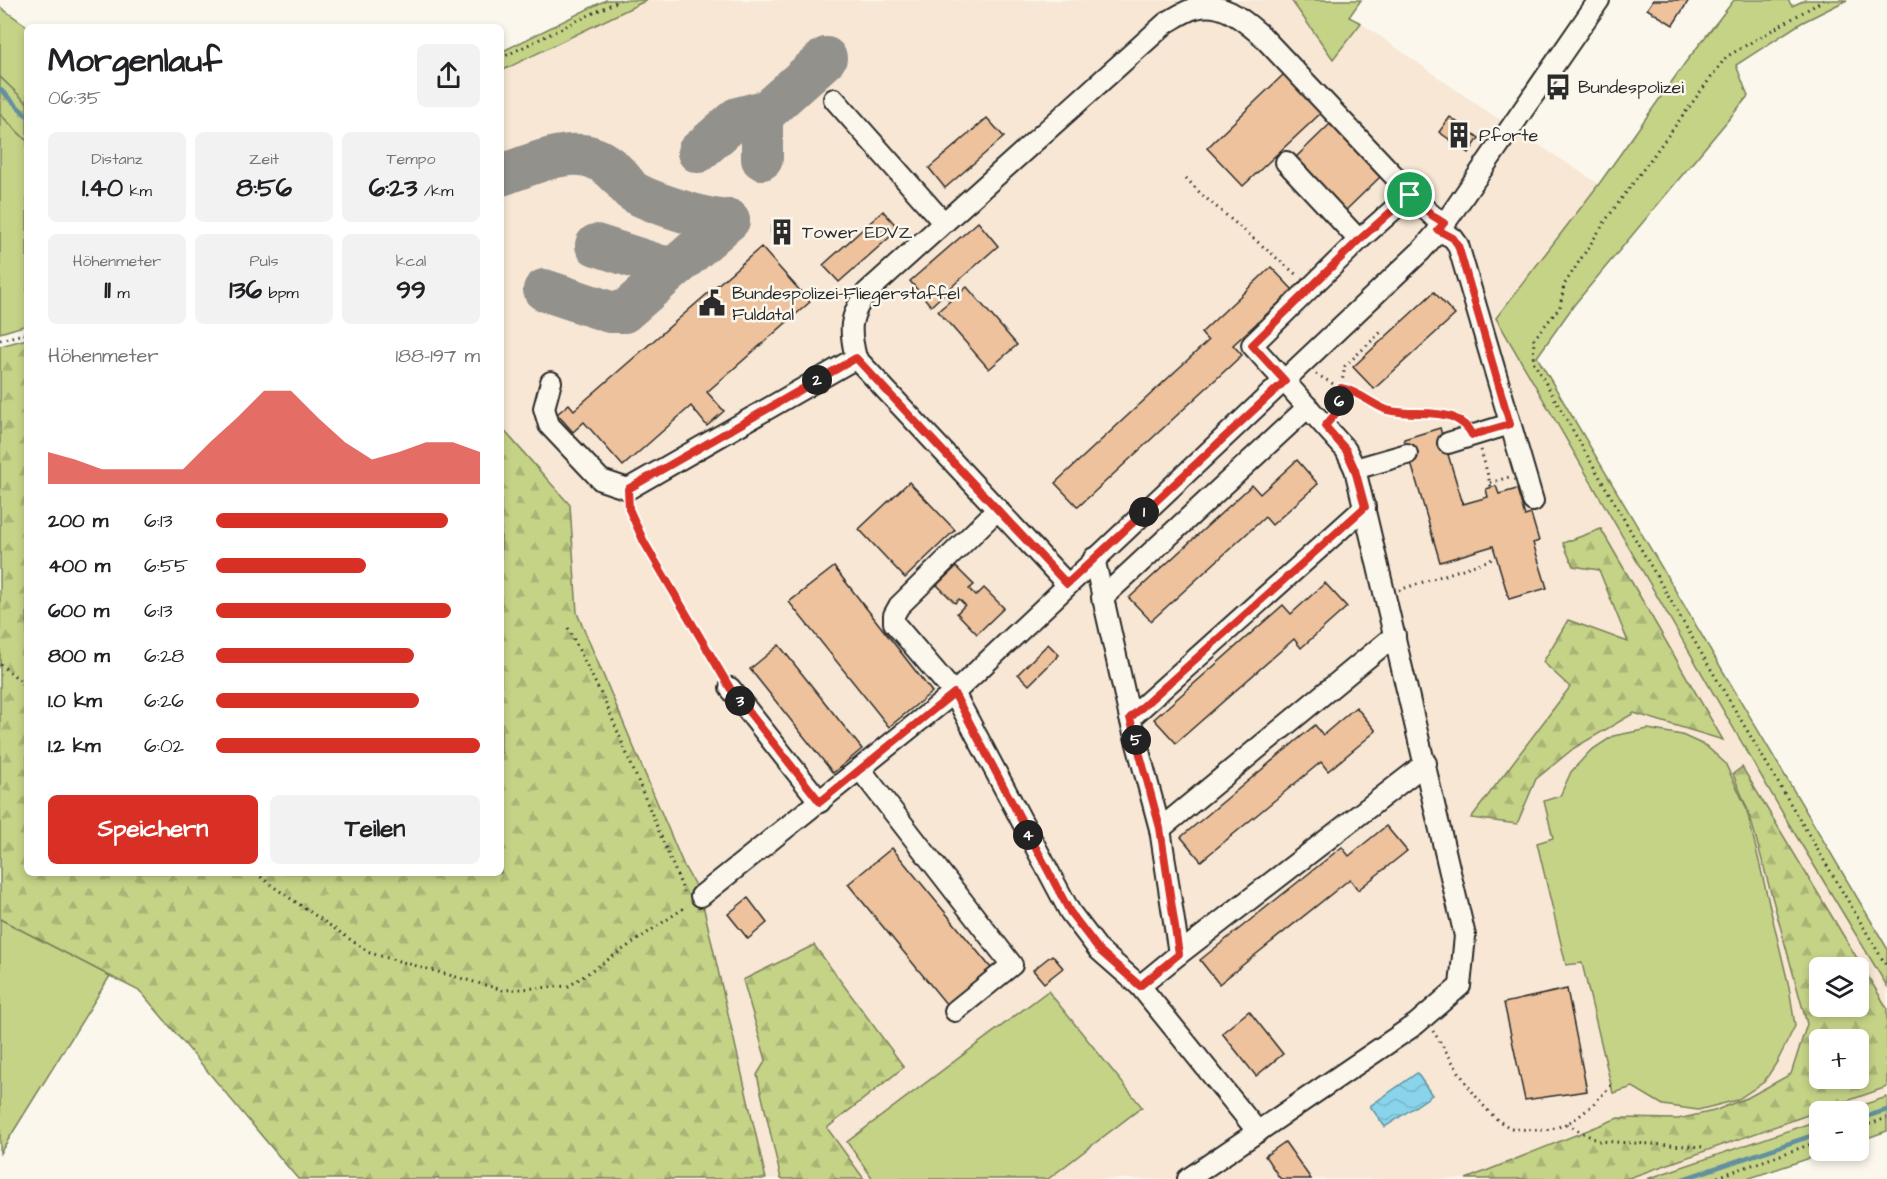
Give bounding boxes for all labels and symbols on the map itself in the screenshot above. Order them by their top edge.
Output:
bus stop icon: Bundespolizei [1543,72,1573,102]
place label: Bundespolizei [1578,75,1684,100]
building icon: Pforte [1444,120,1474,150]
place label: Pforte [1479,123,1539,148]
pin [1384,169,1435,220]
building icon: Tower EDVZ [767,217,797,247]
place label: Tower EDVZ [802,220,913,245]
place label: Bundespolizei-Fliegerstaffel Fuldatal [732,281,960,327]
public building icon: Bundespolizei-Fliegerstaffel Fuldatal [697,288,727,318]
pin: 2 [802,365,832,395]
pin: 6 [1324,386,1354,416]
pin: 1 [1129,497,1159,527]
pin: 3 [725,686,755,716]
pin: 5 [1121,725,1151,755]
pin: 4 [1013,820,1043,850]

